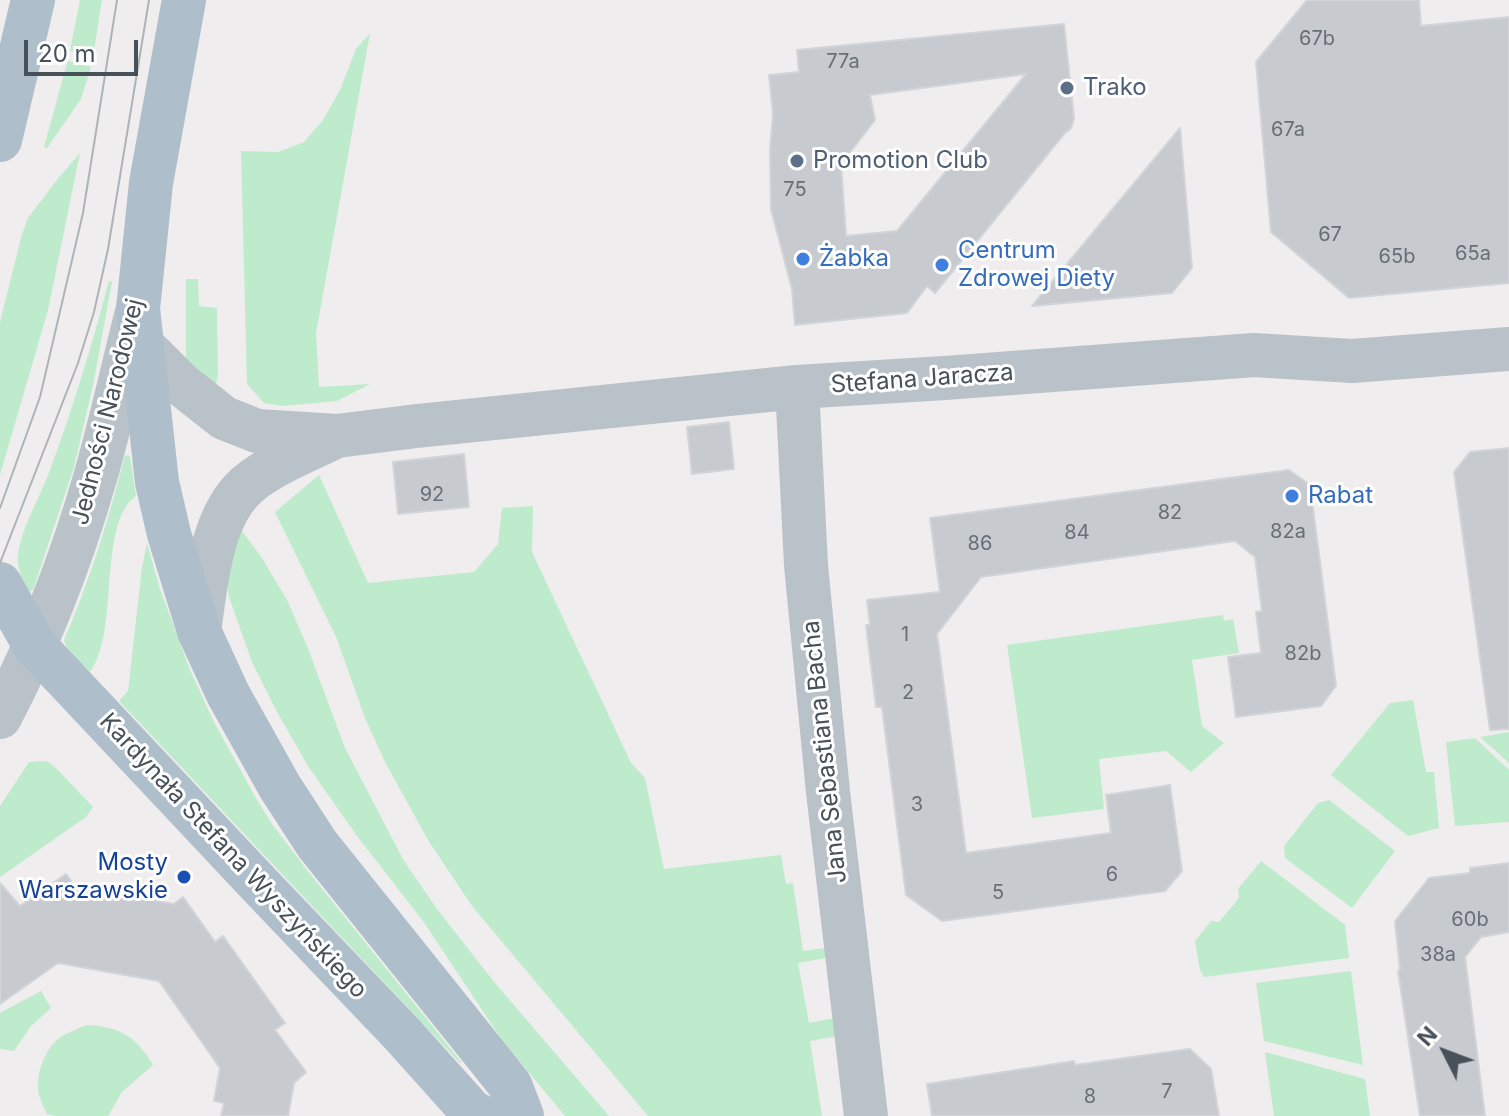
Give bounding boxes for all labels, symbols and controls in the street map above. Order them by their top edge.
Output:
scale bar [28,24,142,74]
house number: 67b [1299,27,1335,51]
text: 20 m [38,39,96,68]
house number: 77a [826,50,860,74]
place label: Trako [1083,74,1147,102]
marker: Trako [1058,79,1076,97]
house number: 67a [1271,118,1305,142]
place label: Promotion Club [813,147,988,175]
marker: Promotion Club [788,152,806,170]
house number: 75 [783,178,807,202]
house number: 67 [1318,223,1342,247]
place label: Centrum Zdrowej Diety [958,237,1115,293]
house number: 65a [1455,242,1491,266]
place label: Żabka [819,245,889,273]
house number: 65b [1379,245,1415,269]
marker: Żabka [794,250,812,268]
marker: Centrum Zdrowej Diety [933,256,951,274]
street label: Jedności Narodowej [66,296,150,528]
street label: Stefana Jaracza [830,358,1014,400]
place label: Rabat [1308,482,1373,510]
house number: 92 [420,483,444,507]
marker: Rabat [1283,487,1301,505]
house number: 82 [1158,501,1182,525]
house number: 82a [1270,520,1306,544]
house number: 84 [1064,521,1090,545]
house number: 86 [968,532,992,556]
street label: Jana Sebastiana Bacha [797,619,853,885]
house number: 1 [901,623,909,647]
house number: 82b [1285,642,1321,666]
house number: 2 [902,681,914,705]
street label: Kardynała Stefana Wyszyńskiego [93,708,373,1004]
house number: 3 [911,793,923,817]
place label: Mosty Warszawskie [18,849,168,905]
house number: 6 [1106,863,1118,887]
marker: Mosty Warszawskie [175,868,193,886]
house number: 5 [992,881,1004,905]
house number: 60b [1451,908,1489,932]
house number: 38a [1420,943,1456,967]
north arrow [1405,1012,1485,1092]
text: N [1412,1021,1442,1051]
house number: 7 [1161,1080,1173,1104]
house number: 8 [1084,1085,1096,1109]

